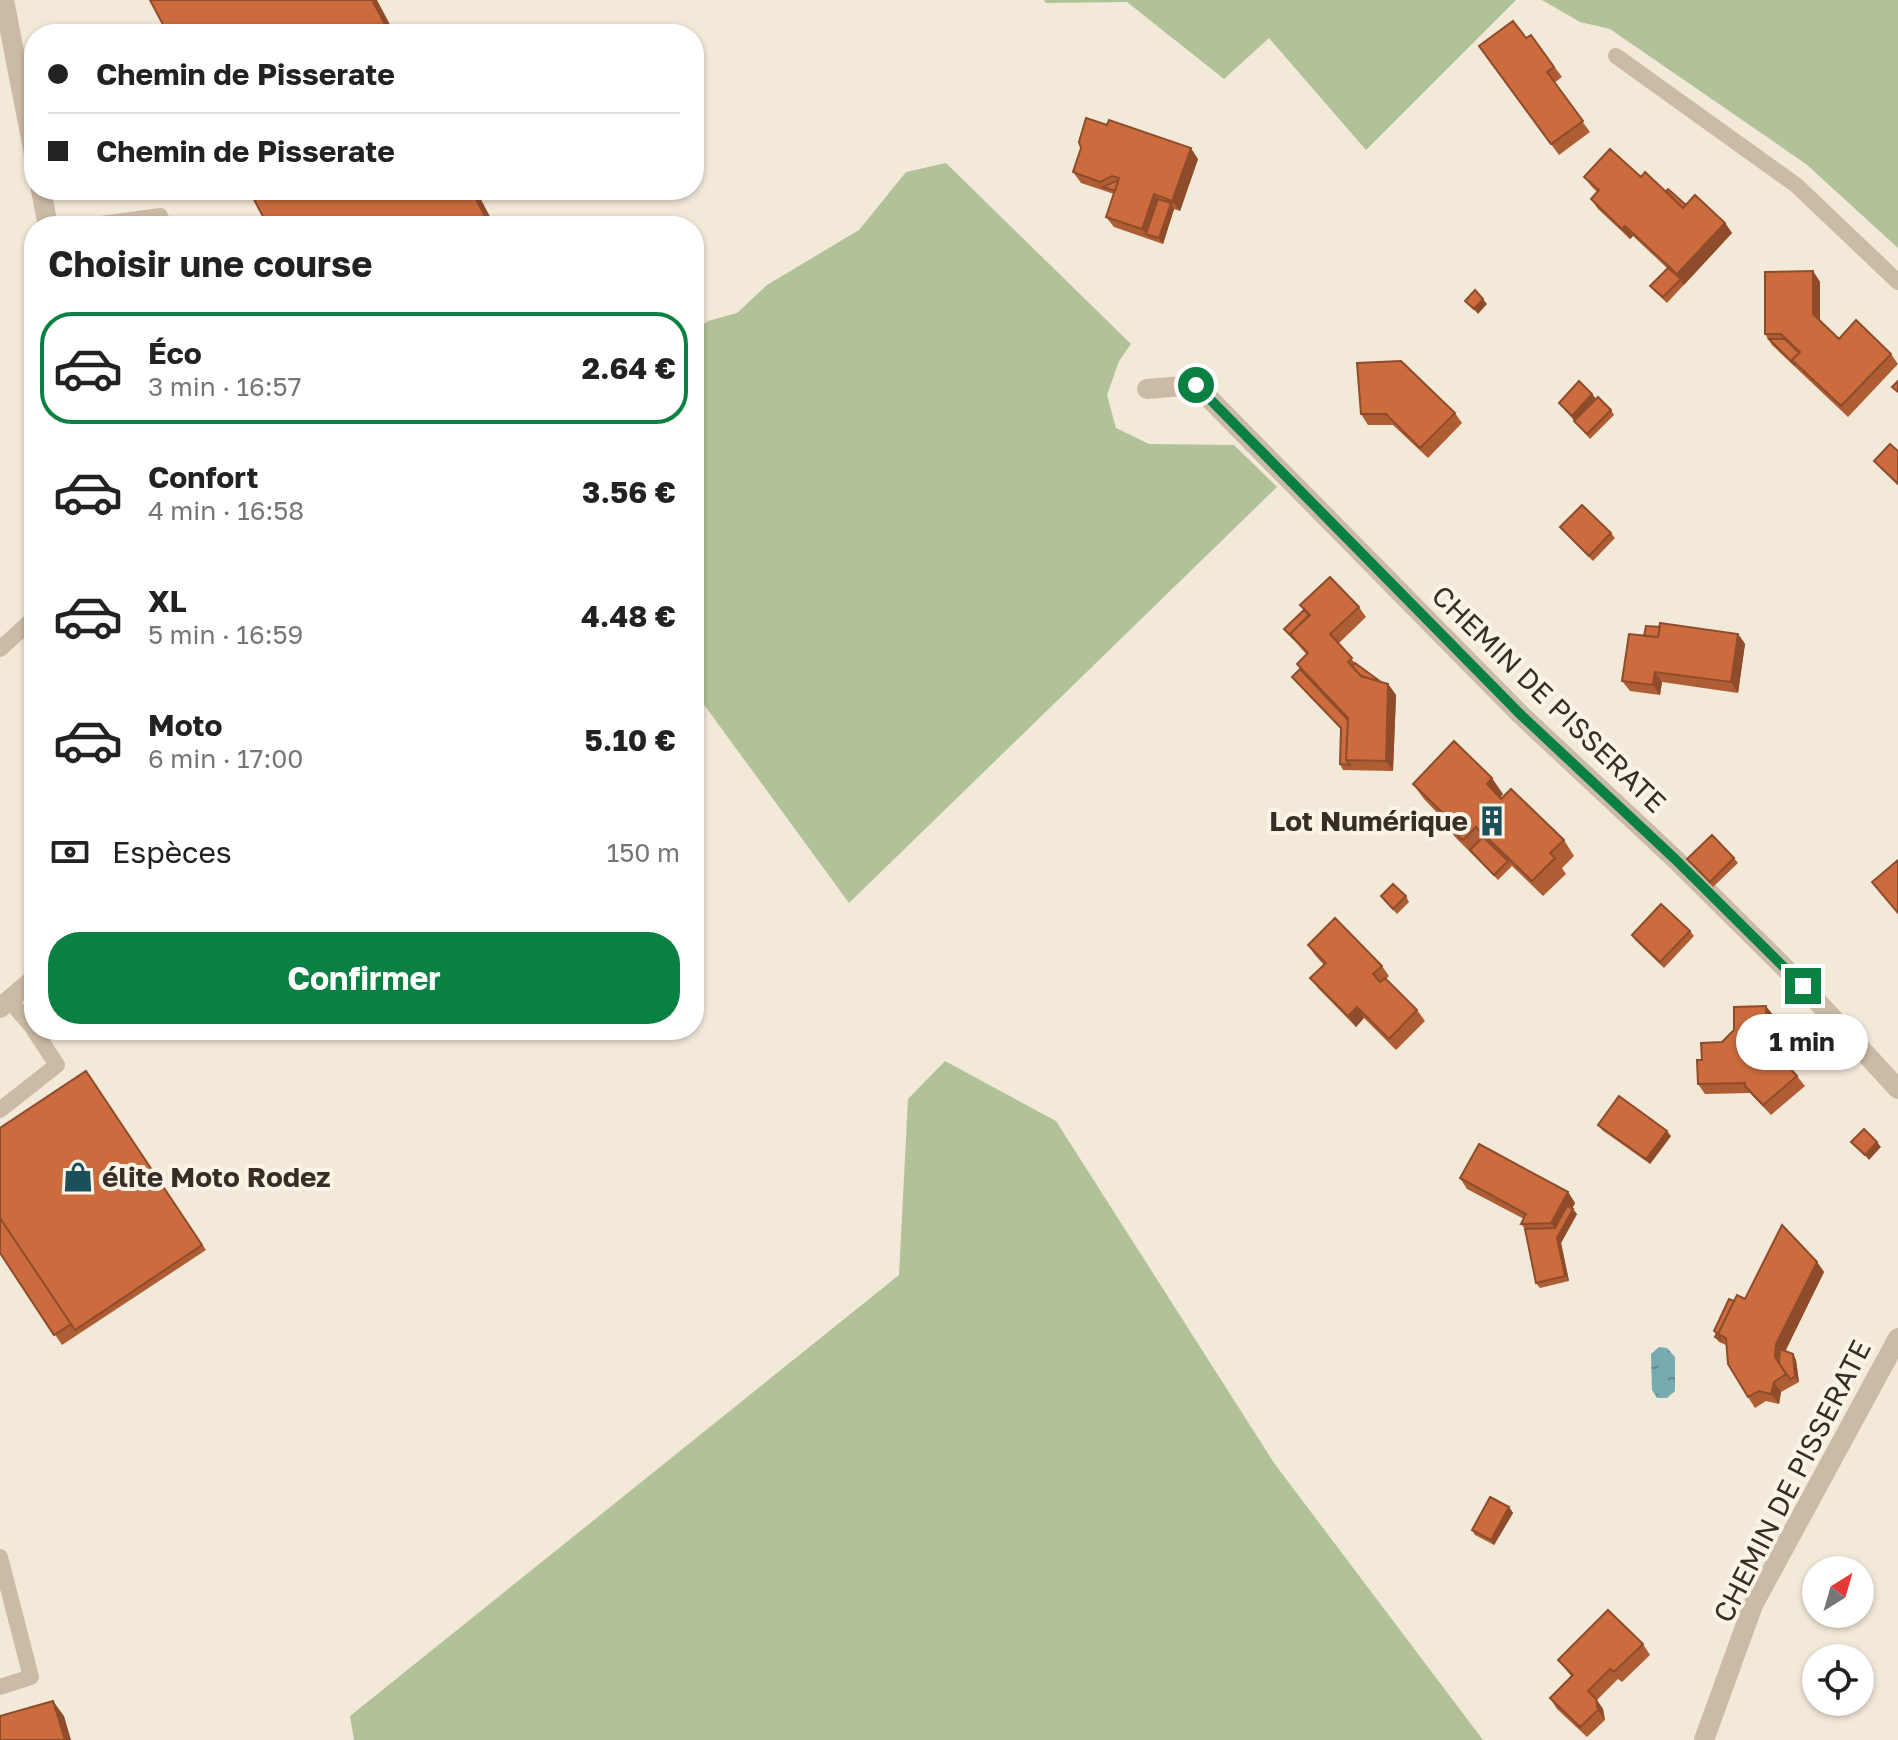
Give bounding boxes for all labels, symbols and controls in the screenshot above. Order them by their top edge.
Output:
text: Chemin de Pisserate [96,56,395,92]
text: Chemin de Pisserate [96,133,395,169]
text: Choisir une course [48,242,372,285]
icon: car [52,332,124,404]
text: Éco [148,335,202,371]
text: 2.64 € [582,350,676,386]
route start [1178,367,1214,403]
text: 3 min · 16:57 [148,371,301,402]
icon: car [52,456,124,528]
text: Confort [148,459,259,495]
text: 3.56 € [582,474,676,510]
text: 4 min · 16:58 [148,495,304,526]
street label: CHEMIN DE PISSERATE [1426,578,1673,819]
icon: car [52,580,124,652]
text: XL [148,583,187,619]
text: 4.48 € [581,598,676,634]
text: 5 min · 16:59 [148,619,303,650]
icon: car [52,704,124,776]
text: Moto [148,707,223,743]
text: 5.10 € [585,722,676,758]
text: 6 min · 17:00 [148,743,303,774]
place label: Lot Numérique [1269,804,1468,837]
building icon: Lot Numérique [1475,804,1509,838]
icon: cash [48,830,92,874]
text: Espèces [112,834,232,870]
text: 150 m [607,837,680,868]
button: Confirmer [48,932,680,1024]
route end [1785,968,1821,1004]
callout: 1 min [1737,1014,1869,1070]
text: 1 min [1769,1026,1835,1057]
shop icon: élite Moto Rodez [61,1160,95,1194]
place label: élite Moto Rodez [102,1160,331,1193]
street label: CHEMIN DE PISSERATE [1706,1334,1877,1627]
north arrow [1802,1556,1874,1628]
map controls [1802,1556,1874,1716]
button: locate [1802,1644,1874,1716]

